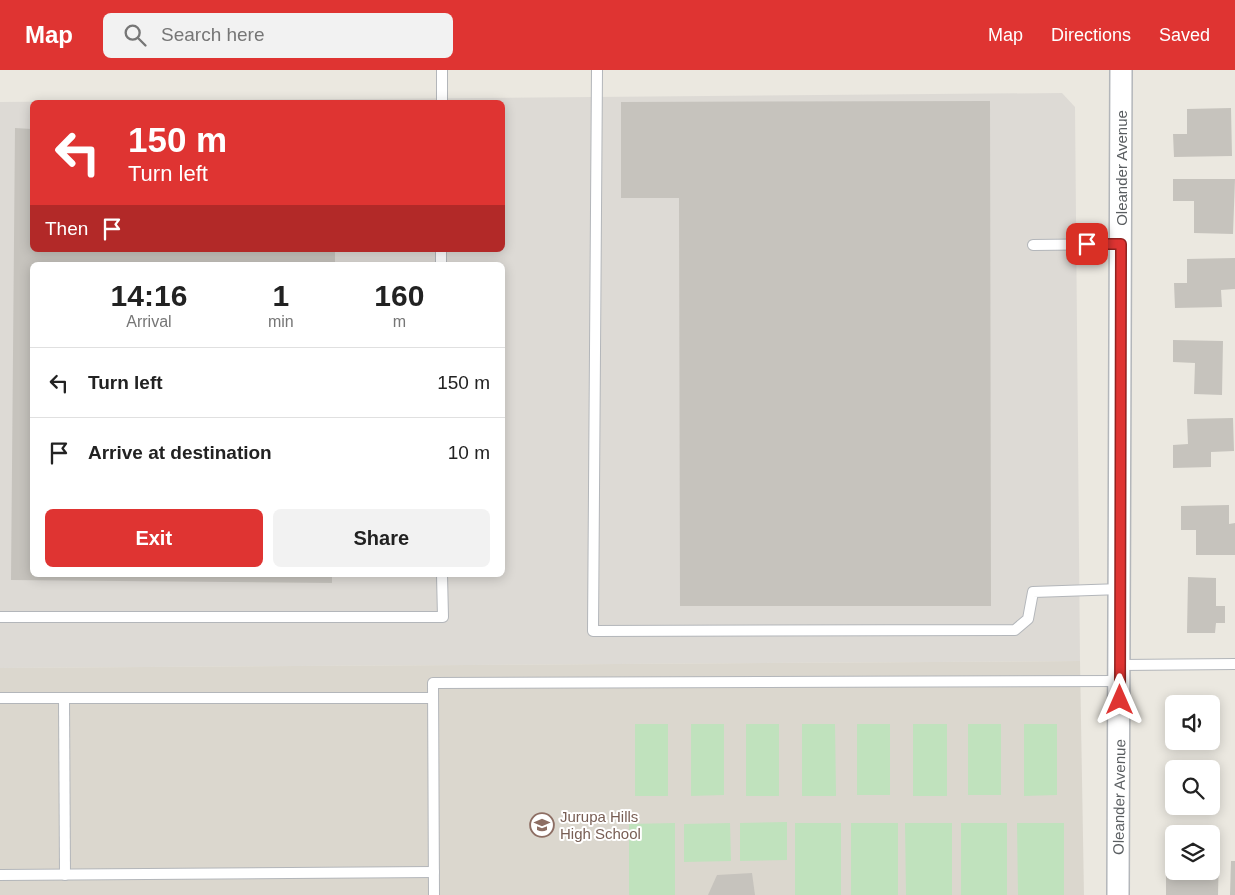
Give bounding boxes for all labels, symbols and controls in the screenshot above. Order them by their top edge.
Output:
search box [103,13,453,58]
text: Map [25,21,73,48]
icon: search [121,21,149,49]
text: Search here [161,24,265,45]
text: Map [988,25,1023,45]
text: Directions [1051,25,1131,45]
text: Saved [1159,25,1210,45]
street label: Oleander Avenue [1113,110,1130,226]
icon: left [45,120,110,185]
text: 150 m [128,120,227,159]
text: Turn left [128,161,208,186]
icon: arrive [98,215,126,243]
text: Then [45,218,88,239]
pin [1066,223,1108,265]
icon: arrive [1073,230,1101,258]
text: 14:16 [111,279,187,312]
text: 1 [272,279,289,312]
text: 160 [374,279,424,312]
text: Arrival [126,313,172,330]
text: min [268,313,294,330]
text: m [393,313,406,330]
icon: left [45,369,73,397]
text: Turn left [88,372,163,393]
text: 150 m [437,372,490,393]
icon: arrive [45,439,73,467]
text: Arrive at destination [88,442,272,463]
text: 10 m [448,442,490,463]
button: Exit [45,509,263,567]
button: Share [273,509,490,567]
position arrow [1093,673,1145,725]
map controls [1165,695,1220,880]
button: sound [1165,695,1220,750]
street label: Oleander Avenue [1109,739,1129,855]
button: search [1165,760,1220,815]
place label: Jurupa Hills High School [560,808,641,842]
school or university icon: Jurupa Hills High School [529,812,555,838]
button: layers [1165,825,1220,880]

